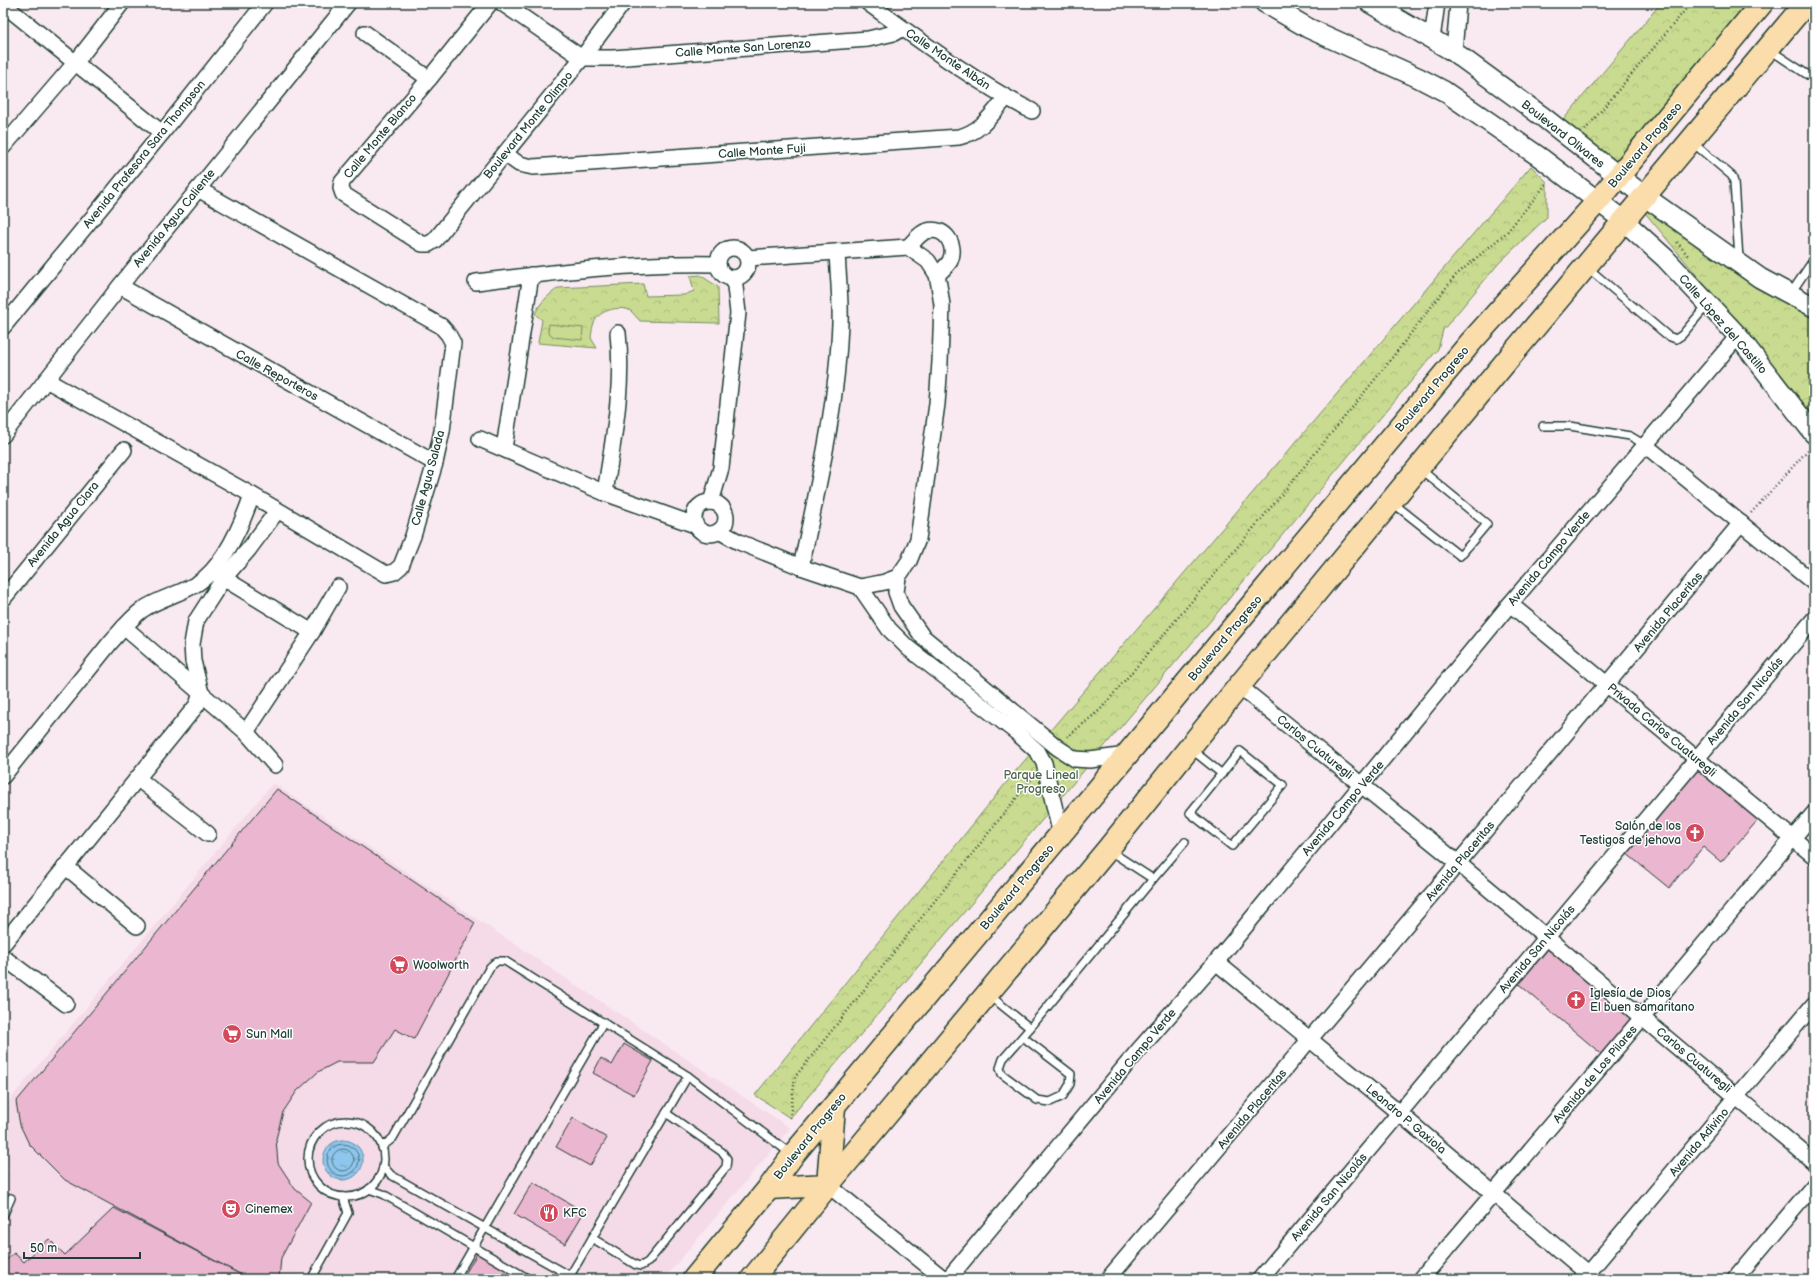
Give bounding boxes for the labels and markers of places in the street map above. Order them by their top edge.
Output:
place label: Salón de los Testigos de jehova [1580,819,1681,848]
church icon: Salón de los Testigos de jehova [1684,822,1706,844]
supermarket icon: Woolworth [388,954,410,976]
place label: Woolworth [413,958,470,973]
place label: Iglesía de Dios El buen samaritano [1590,986,1695,1015]
church icon: Iglesía de Dios El buen samaritano [1565,989,1587,1011]
supermarket icon: Sun Mall [221,1023,243,1045]
place label: Sun Mall [246,1027,292,1042]
theatre icon: Cinemex [220,1198,242,1220]
place label: Cinemex [245,1202,293,1217]
restaurant icon: KFC [538,1202,560,1224]
place label: KFC [563,1206,587,1221]

